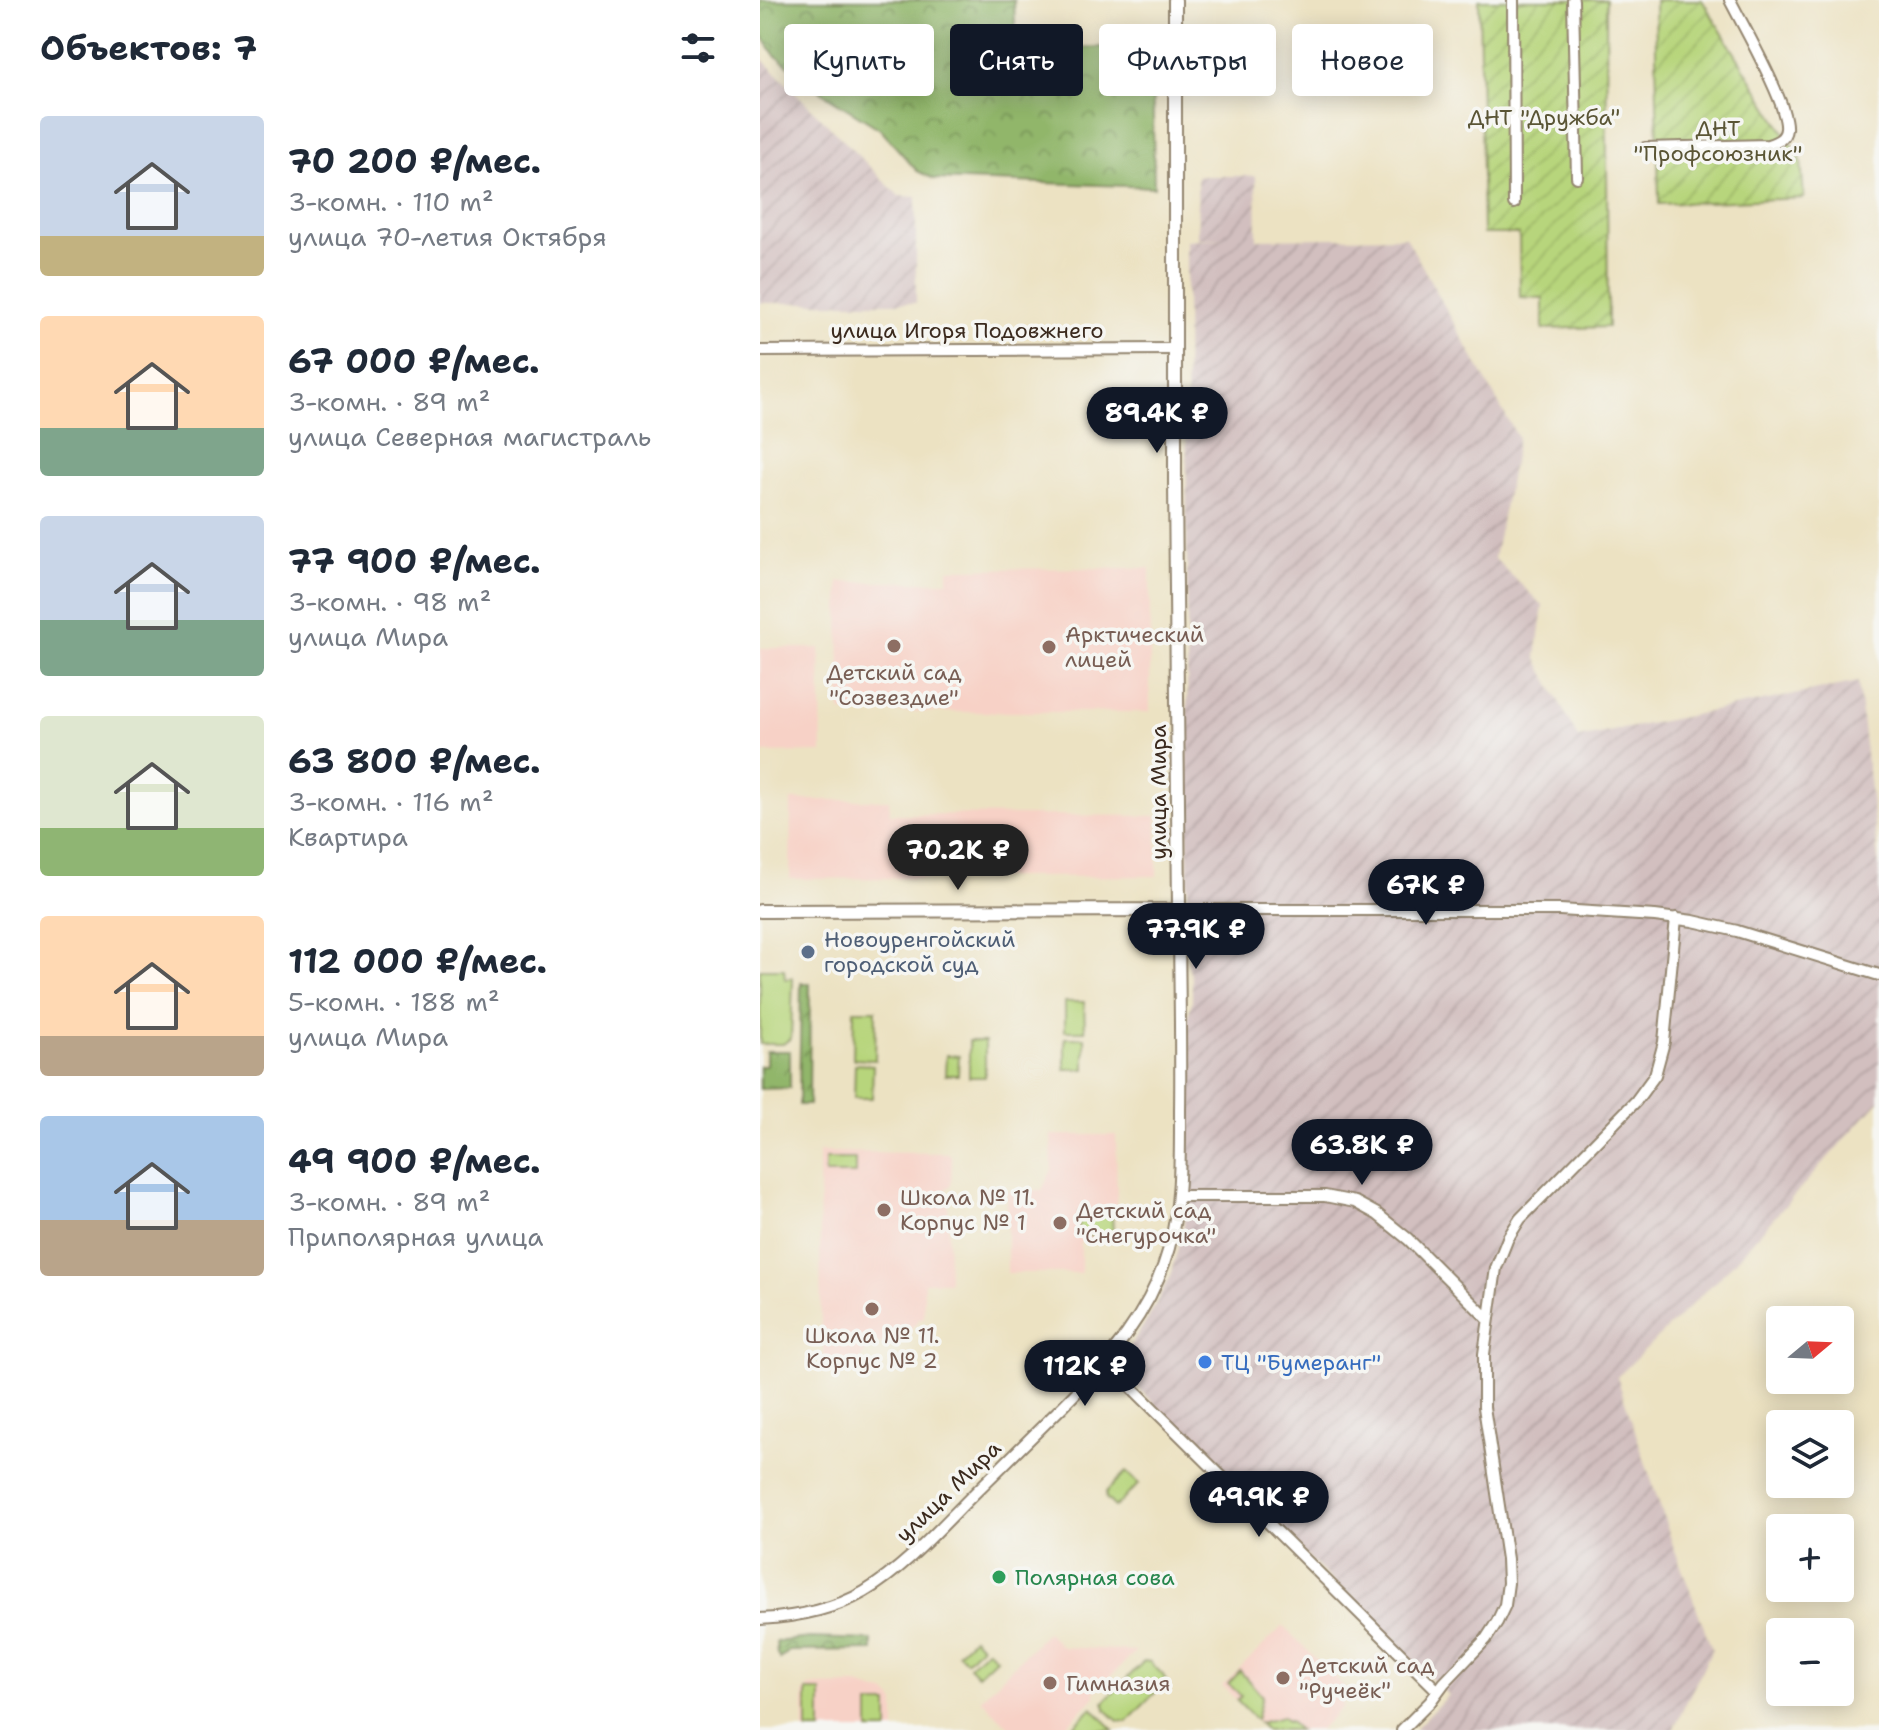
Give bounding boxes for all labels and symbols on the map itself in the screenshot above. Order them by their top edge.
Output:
park label: ДНТ "Дружба" [1468,103,1620,132]
park label: ДНТ "Профсоюзник" [1634,114,1802,168]
street label: улица Игоря Подовжнего [830,316,1104,345]
pin: 89.4K ₽ [1083,387,1231,455]
place label: Арктический лицей [1065,620,1204,674]
marker: Детский сад "Созвездие" [885,637,903,655]
marker: Арктический лицей [1040,638,1058,656]
place label: Детский сад "Созвездие" [826,658,962,712]
street label: улица Мира [1144,724,1173,860]
pin: 70.2K ₽ [884,824,1032,892]
pin: 67K ₽ [1370,859,1482,927]
pin: 77.9K ₽ [1122,903,1270,971]
place label: Новоуренгойский городской суд [824,925,1015,979]
marker: Новоуренгойский городской суд [799,943,817,961]
pin: 63.8K ₽ [1288,1119,1436,1187]
place label: Школа № 11. Корпус № 1 [900,1183,1035,1237]
place label: Детский сад "Снегурочка" [1076,1196,1216,1250]
marker: Школа № 11. Корпус № 1 [875,1201,893,1219]
marker: Детский сад "Снегурочка" [1051,1214,1069,1232]
marker: Школа № 11. Корпус № 2 [863,1300,881,1318]
north arrow [1766,1306,1854,1394]
place label: Школа № 11. Корпус № 2 [805,1321,939,1375]
pin: 112K ₽ [1020,1340,1150,1408]
place label: ТЦ "Бумеранг" [1221,1348,1381,1377]
marker: ТЦ "Бумеранг" [1196,1353,1214,1371]
street label: улица Мира [890,1434,1007,1549]
pin: 49.9K ₽ [1185,1471,1333,1539]
place label: Полярная сова [1015,1563,1175,1592]
marker: Полярная сова [990,1568,1008,1586]
place label: Детский сад "Ручеёк" [1299,1651,1435,1705]
place label: Гимназия [1066,1669,1171,1698]
marker: Детский сад "Ручеёк" [1274,1669,1292,1687]
marker: Гимназия [1041,1674,1059,1692]

